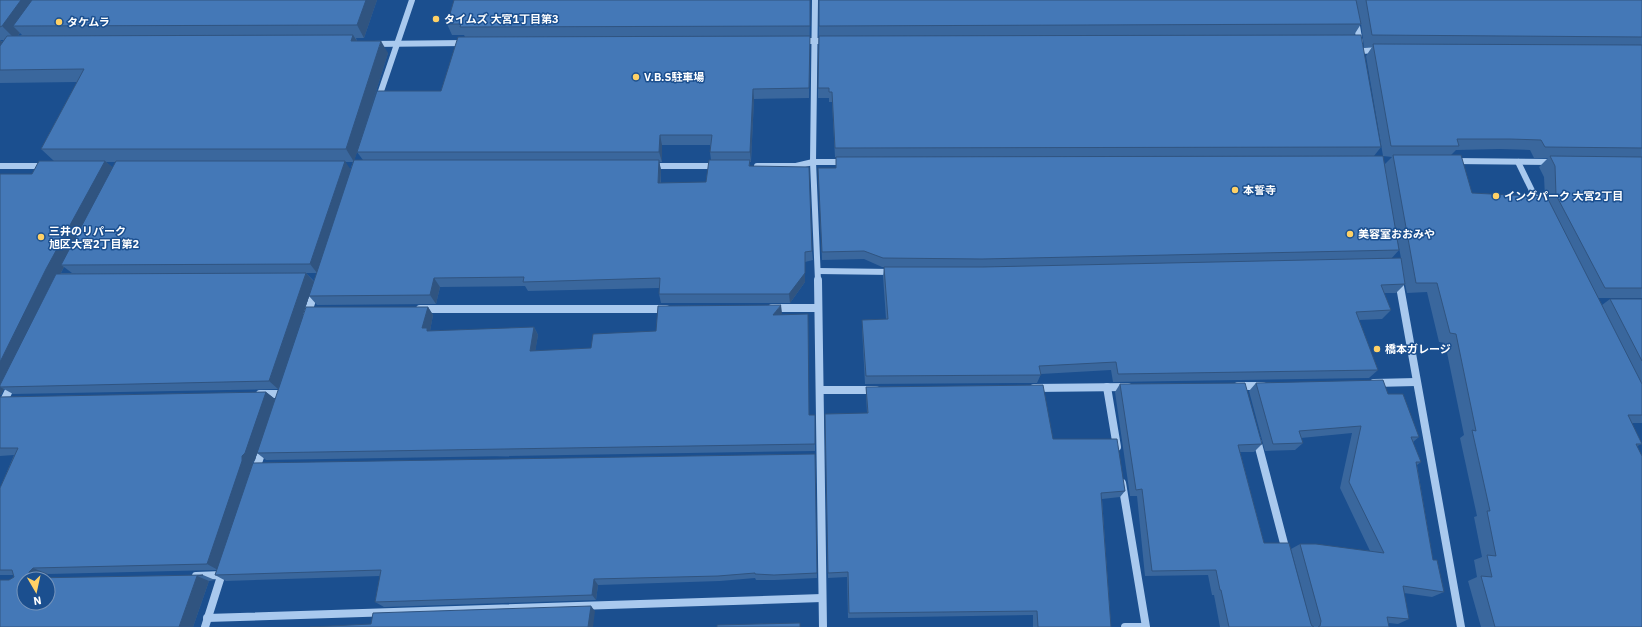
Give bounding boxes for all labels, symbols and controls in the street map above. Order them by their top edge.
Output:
place label: タイムズ 大宮1丁目第3 [444,12,559,26]
marker: タイムズ 大宮1丁目第3 [431,14,441,24]
place label: タケムラ [67,15,110,29]
marker: タケムラ [54,17,64,27]
place label: V.B.S駐車場 [644,70,704,84]
marker: V.B.S駐車場 [631,72,641,82]
place label: 本誓寺 [1243,183,1276,197]
marker: 本誓寺 [1230,185,1240,195]
place label: イングパーク 大宮2丁目 [1504,189,1623,203]
marker: イングパーク 大宮2丁目 [1491,191,1501,201]
place label: 三井のリパーク 旭区大宮2丁目第2 [49,224,140,251]
place label: 美容室おおみや [1358,227,1435,241]
marker: 美容室おおみや [1345,229,1355,239]
marker: 三井のリパーク 旭区大宮2丁目第2 [36,232,46,242]
place label: 橋本ガレージ [1385,342,1451,356]
marker: 橋本ガレージ [1372,344,1382,354]
north arrow [16,571,56,611]
text: N [33,593,43,608]

